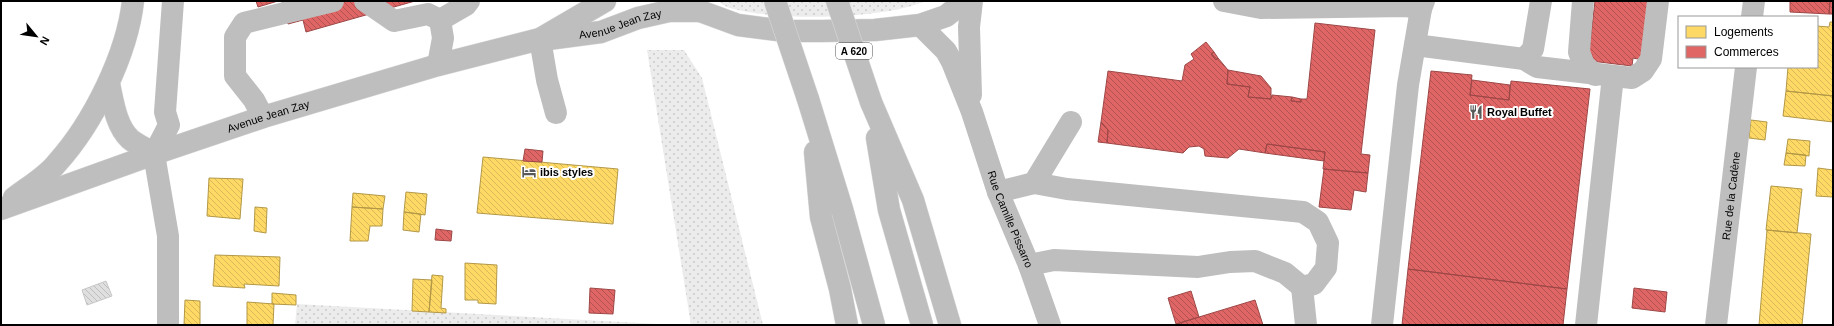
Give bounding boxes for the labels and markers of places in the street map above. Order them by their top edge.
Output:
restaurant icon: Royal Buffet [1468,104,1484,120]
place label: Royal Buffet [1487,106,1552,118]
hotel icon: ibis styles [521,164,537,180]
place label: ibis styles [540,166,593,178]

